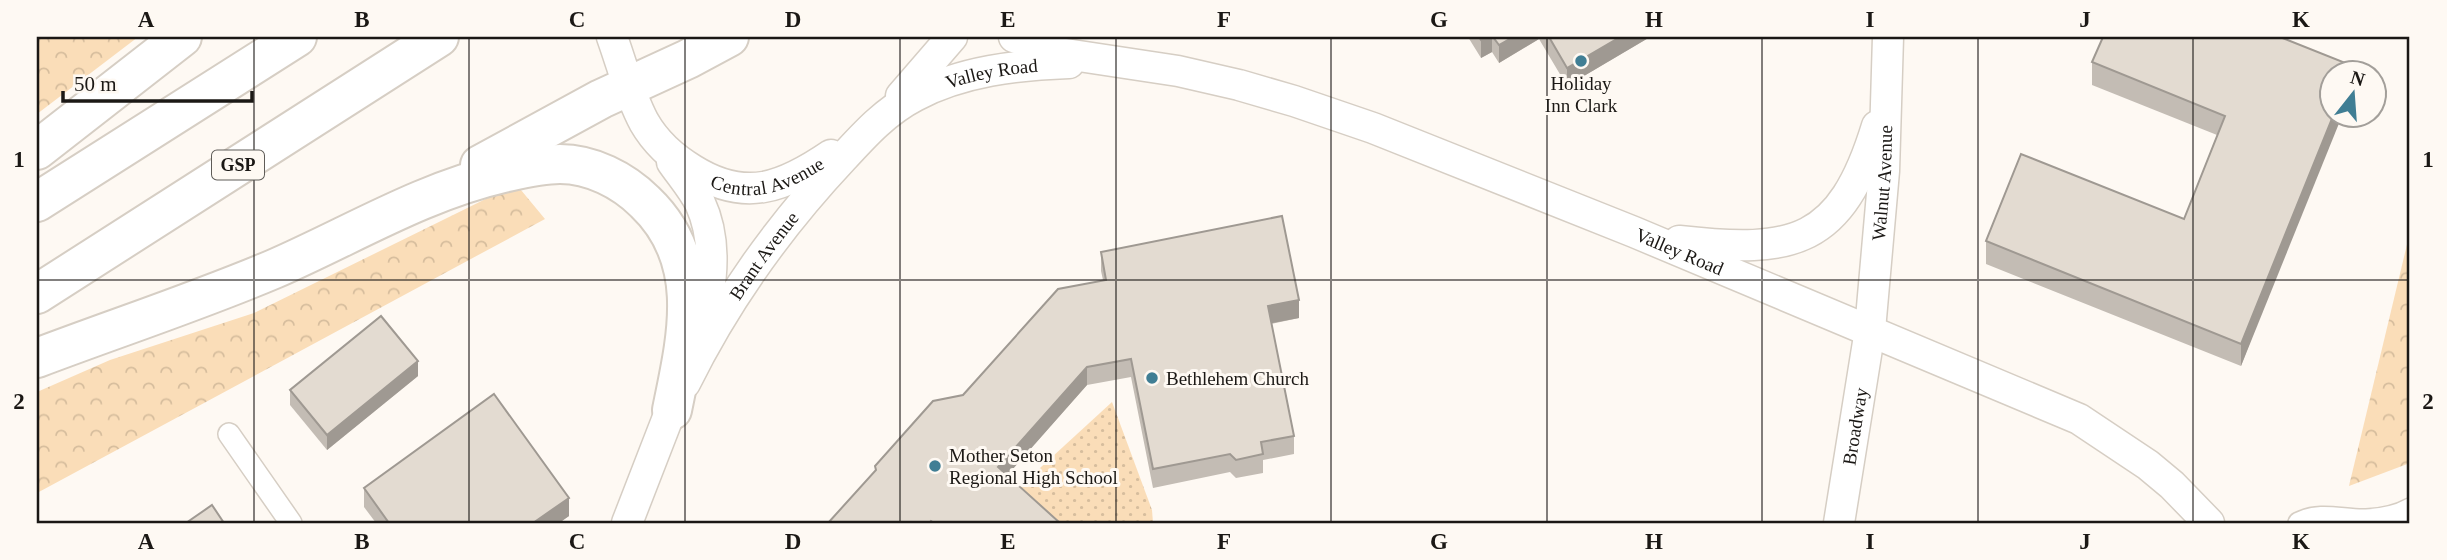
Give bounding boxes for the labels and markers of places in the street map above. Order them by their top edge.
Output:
marker: Holiday Inn Clark [1573,53,1589,69]
place label: Holiday Inn Clark [1545,73,1618,116]
place label: Bethlehem Church [1166,368,1309,389]
marker: Bethlehem Church [1144,370,1160,386]
place label: Mother Seton Regional High School [949,445,1118,488]
marker: Mother Seton Regional High School [927,458,943,474]

